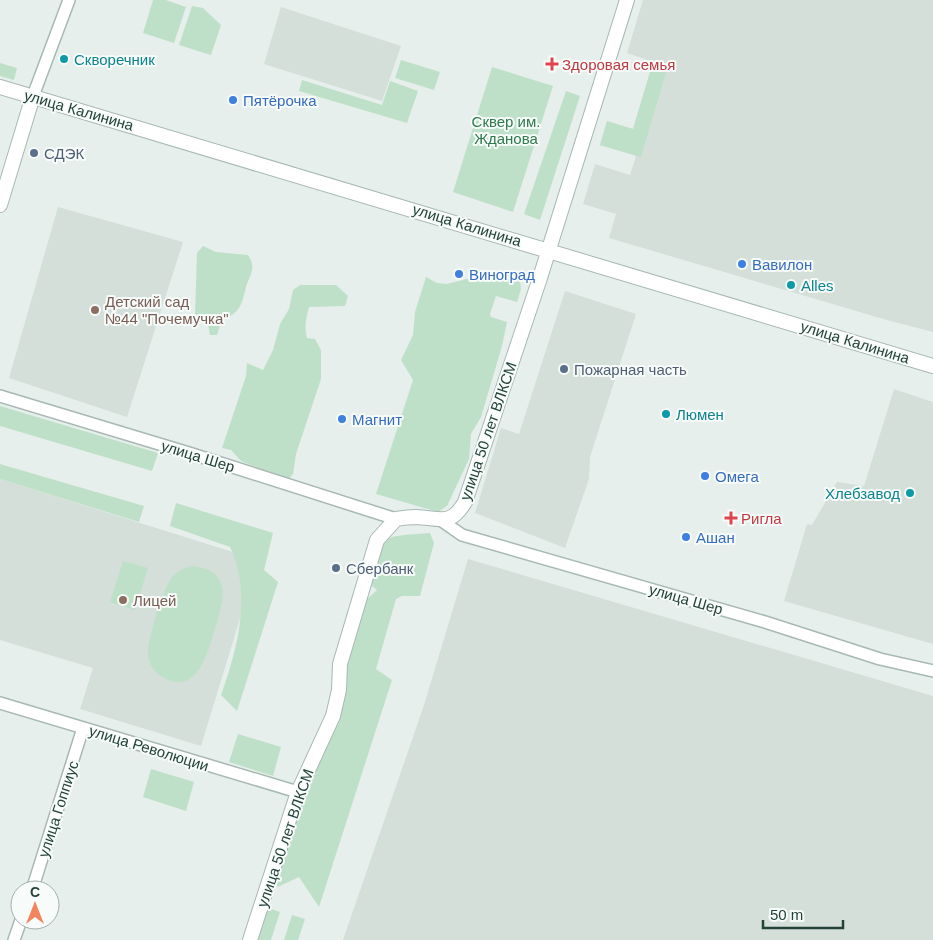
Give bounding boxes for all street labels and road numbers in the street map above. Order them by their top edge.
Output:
street label: улица Калинина [22,86,136,134]
street label: улица Калинина [411,200,524,250]
street label: улица Калинина [799,317,912,367]
street label: улица 50 лет ВЛКСМ [456,360,520,502]
street label: улица Шер [159,437,237,475]
street label: улица Шер [647,580,725,618]
street label: улица Революции [87,722,211,774]
street label: улица Гоппиус [34,758,82,859]
street label: улица 50 лет ВЛКСМ [253,767,317,909]

